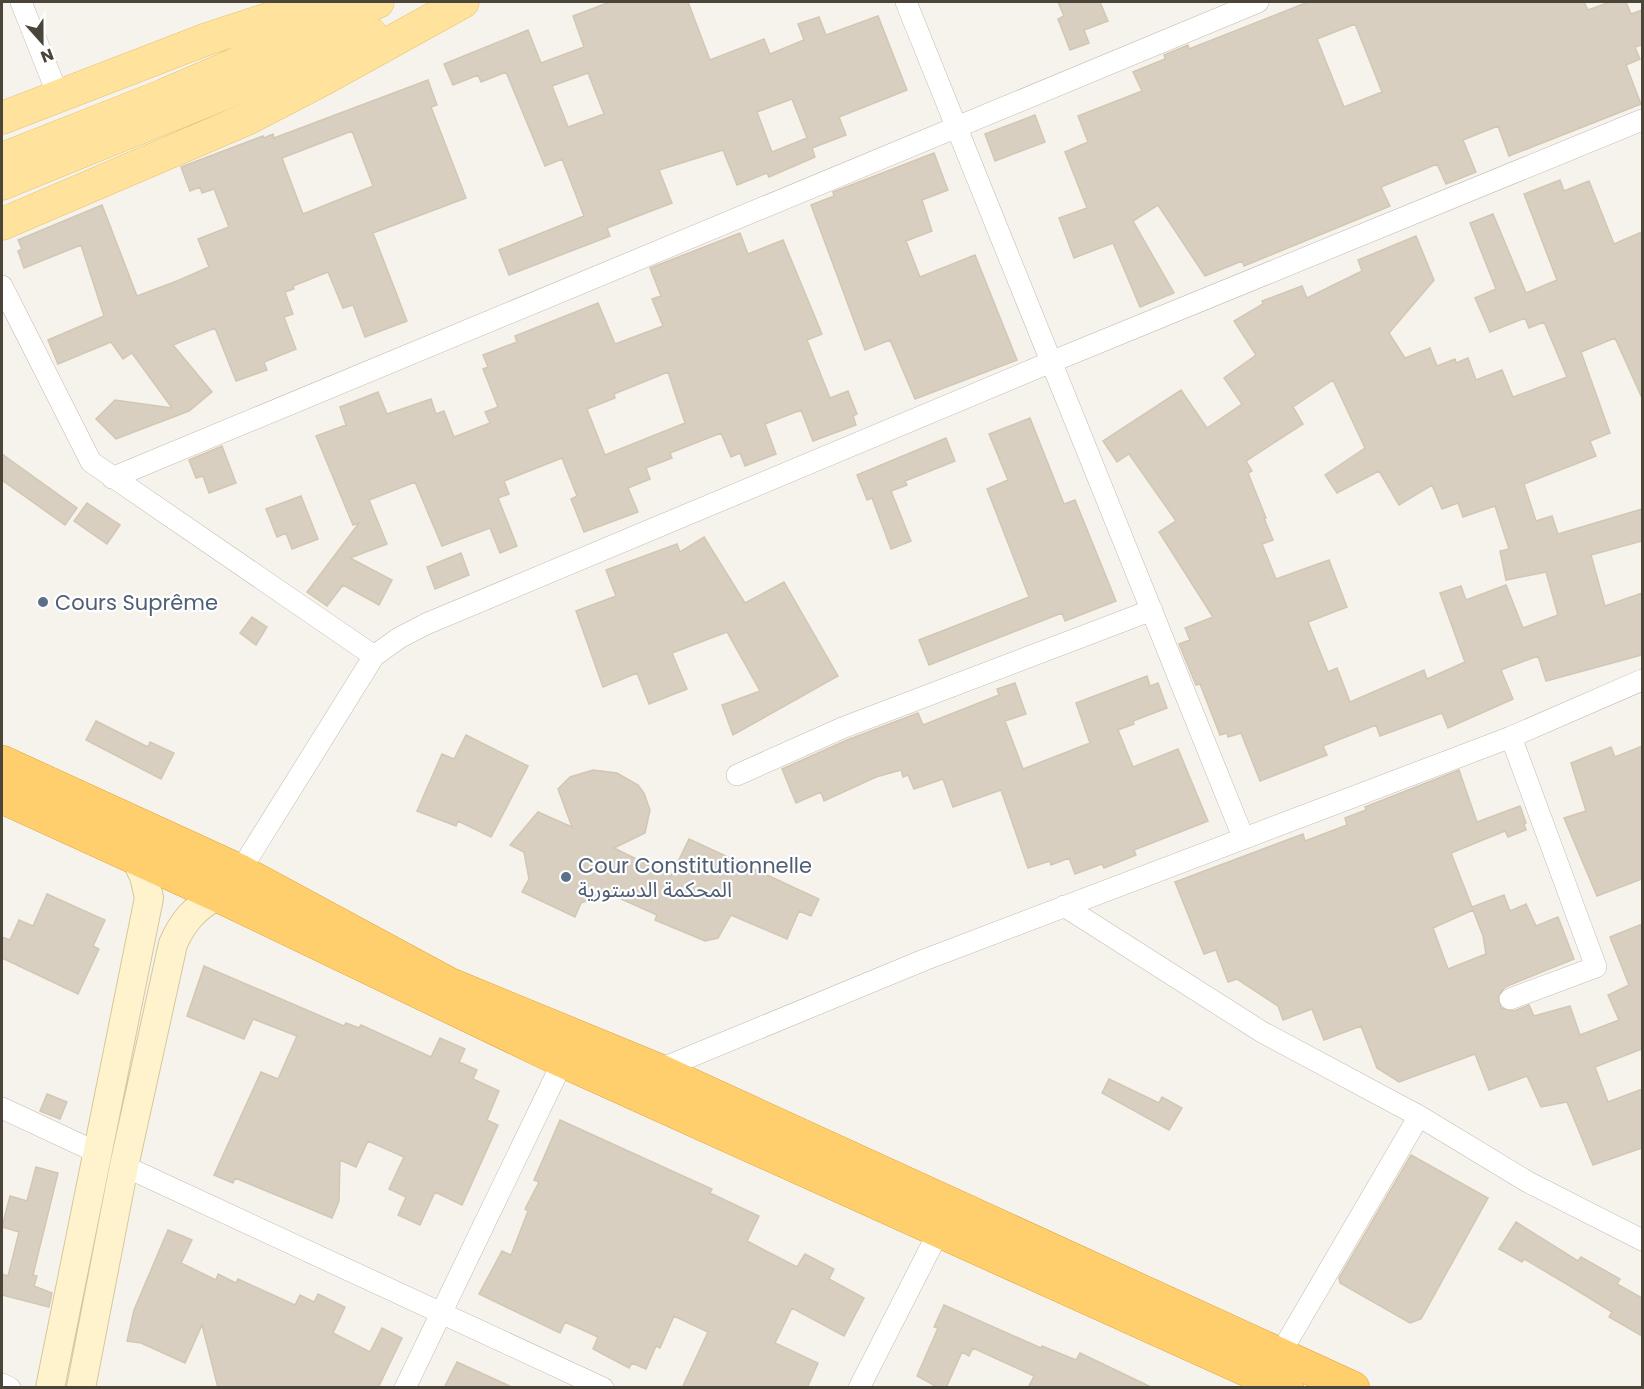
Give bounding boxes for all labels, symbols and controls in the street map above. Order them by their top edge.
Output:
north arrow [12,12,72,72]
text: N [37,43,57,68]
place label: Cours Suprême [55,588,218,617]
marker: Cours Suprême [36,595,50,609]
place label: Cour Constitutionnelle المحكمة الدستورية [578,851,812,904]
marker: Cour Constitutionnelle المحكمة الدستورية [559,870,573,884]

